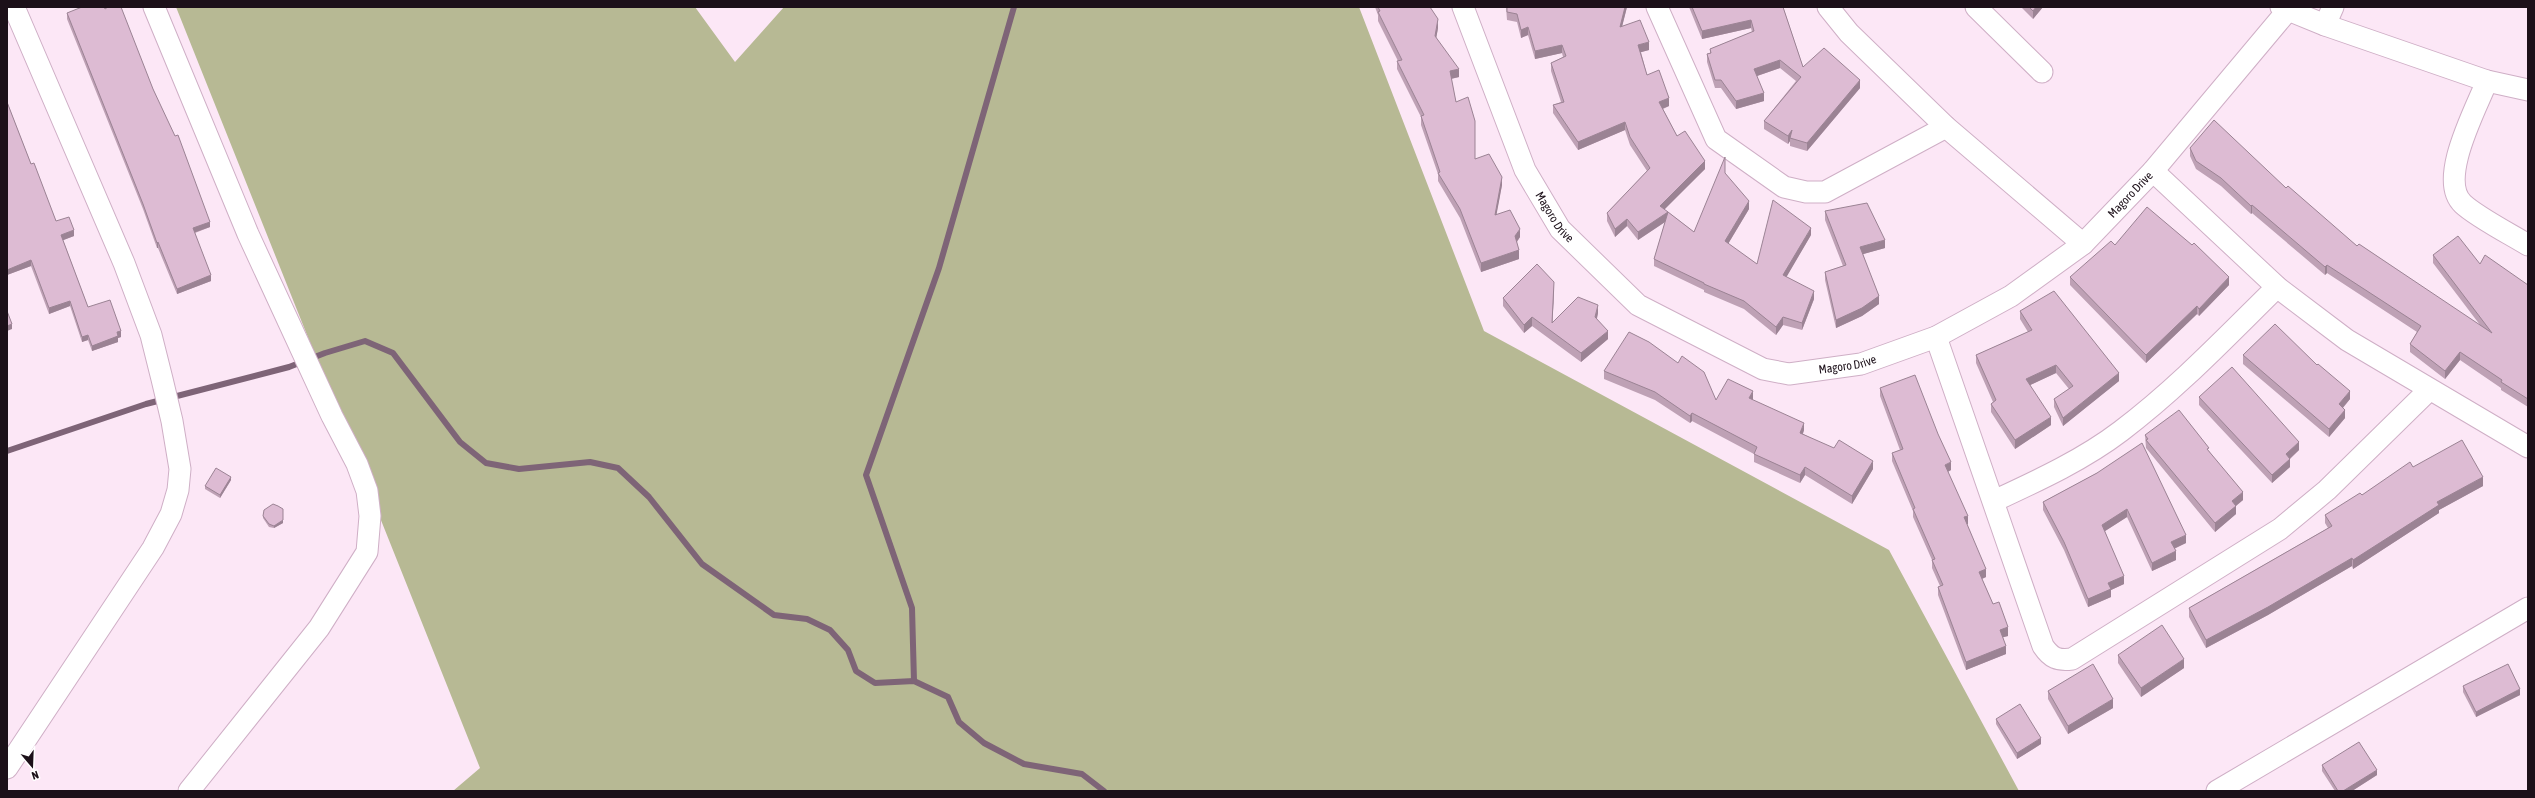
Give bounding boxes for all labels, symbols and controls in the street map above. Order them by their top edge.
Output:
street label: Magoro Drive [2105,169,2156,220]
street label: Magoro Drive [1532,189,1576,245]
street label: Magoro Drive [1818,352,1878,377]
north arrow [12,746,52,786]
text: N [30,769,40,782]

